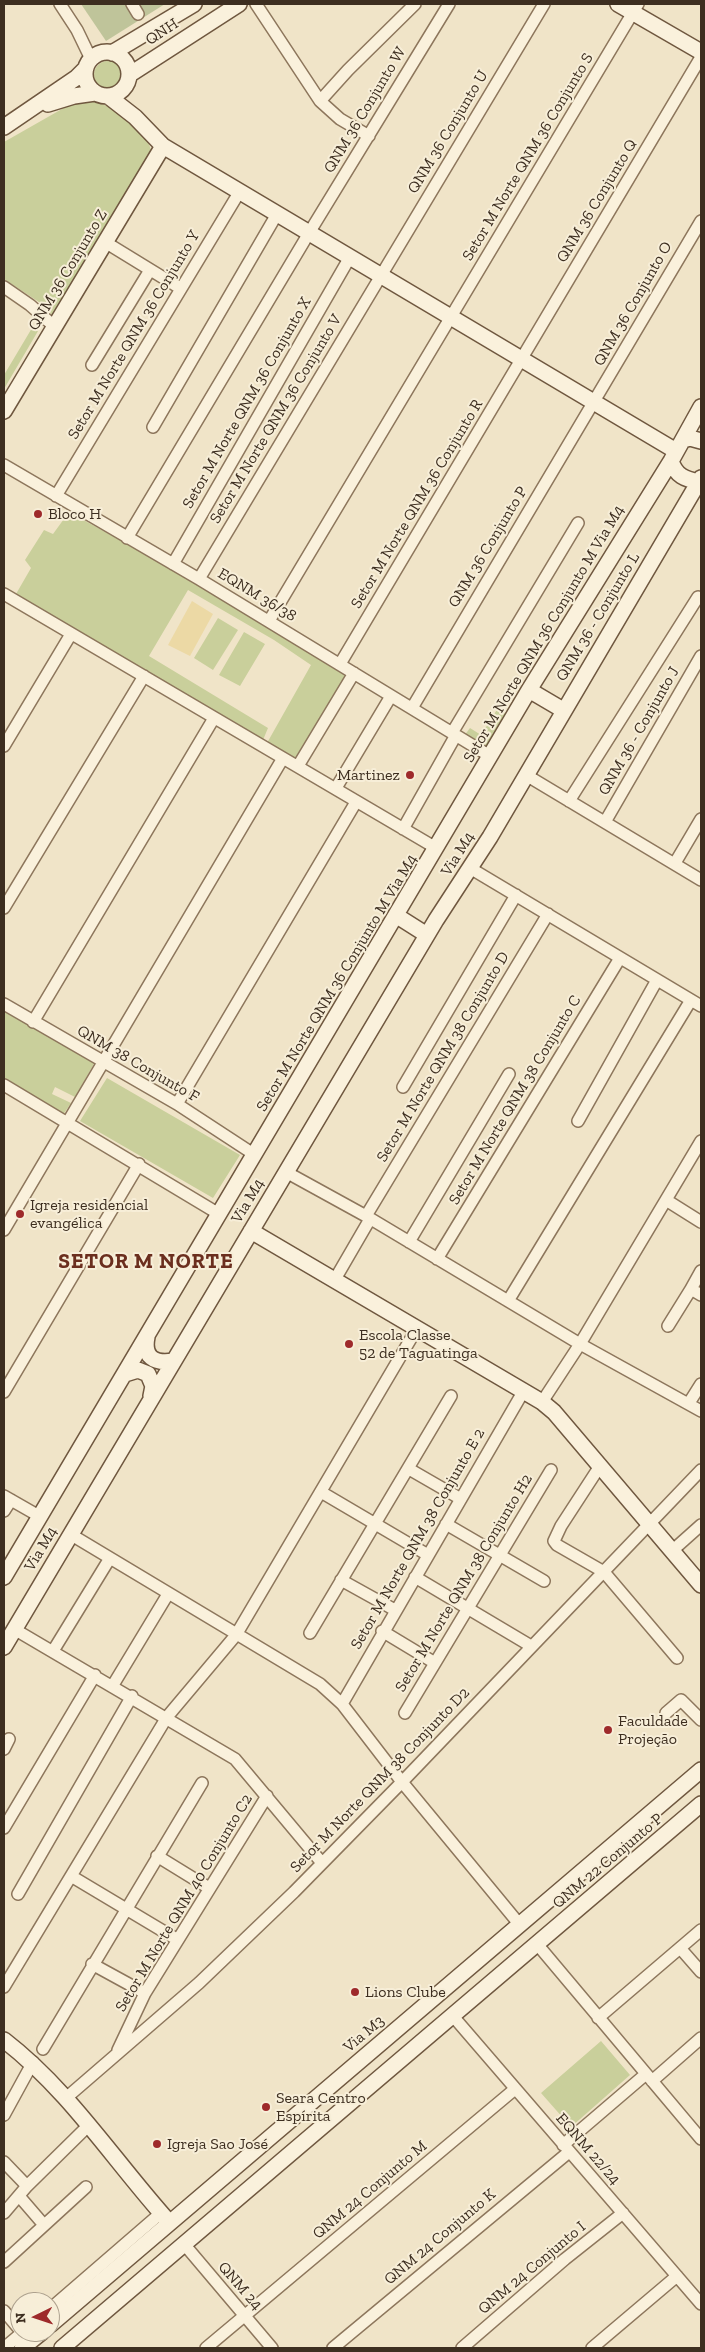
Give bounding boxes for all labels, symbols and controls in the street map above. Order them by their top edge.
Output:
street label: QNH [142,14,182,50]
street label: QNM 36 Conjunto W [320,43,410,177]
street label: Setor M Norte QNM 36 Conjunto S [458,50,598,264]
street label: QNM 36 Conjunto U [404,67,492,197]
street label: QNM 36 Conjunto Q [553,136,641,266]
street label: QNM 36 Conjunto Z [24,206,112,334]
street label: Setor M Norte QNM 36 Conjunto Y [64,227,204,443]
street label: QNM 36 Conjunto O [590,238,676,370]
street label: Setor M Norte QNM 36 Conjunto X [179,294,315,512]
street label: Setor M Norte QNM 36 Conjunto V [206,311,346,527]
street label: Setor M Norte QNM 36 Conjunto R [347,396,487,612]
street label: QNM 36 Conjunto P [444,483,532,611]
street label: Setor M Norte QNM 36 Conjunto M Via M4 [459,502,629,766]
place label: Bloco H [48,504,101,524]
marker: Bloco H [32,508,44,520]
street label: QNM 36 - Conjunto L [552,549,644,685]
street label: EQNM 36/38 [214,564,300,626]
street label: QNM 36 - Conjunto J [594,663,684,799]
place label: Martinez [337,765,400,785]
marker: Martinez [404,769,416,781]
street label: Via M4 [437,828,479,880]
street label: Setor M Norte QNM 36 Conjunto M Via M4 [252,851,422,1115]
street label: Setor M Norte QNM 38 Conjunto D [372,948,514,1166]
street label: Setor M Norte QNM 38 Conjunto C [445,992,585,1208]
street label: QNM 38 Conjunto F [74,1021,202,1107]
street label: Via M4 [227,1175,269,1227]
place label: Igreja residencial evangélica [30,1195,148,1233]
marker: Igreja residencial evangélica [14,1208,26,1220]
district label: SETOR M NORTE [57,1249,235,1275]
place label: Escola Classe 52 de Taguatinga [359,1325,478,1363]
marker: Escola Classe 52 de Taguatinga [343,1338,355,1350]
street label: Setor M Norte QNM 38 Conjunto E 2 [347,1425,489,1653]
street label: Setor M Norte QNM 38 Conjunto H2 [391,1471,537,1695]
street label: Via M4 [20,1523,62,1575]
street label: Setor M Norte QNM 38 Conjunto D2 [286,1683,474,1877]
place label: Faculdade Projeção [618,1711,688,1749]
marker: Faculdade Projeção [602,1724,614,1736]
street label: Setor M Norte QNM 40 Conjunto C2 [111,1791,257,2015]
street label: QNM 22 Conjunto P [549,1809,667,1913]
place label: Lions Clube [365,1982,446,2002]
marker: Lions Clube [349,1986,361,1998]
street label: Via M3 [340,2011,388,2057]
place label: Seara Centro Espírita [276,2088,366,2126]
marker: Seara Centro Espírita [260,2101,272,2113]
street label: EQNM 22/24 [552,2109,624,2189]
place label: Igreja Sao José [167,2134,268,2154]
street label: QNM 24 Conjunto M [309,2137,431,2243]
marker: Igreja Sao José [151,2138,163,2150]
street label: QNM 24 Conjunto K [380,2185,500,2289]
street label: QNM 24 Conjunto I [474,2217,590,2319]
street label: QNM 24 [214,2258,266,2314]
north arrow [10,2292,60,2342]
text: N [12,2312,29,2324]

